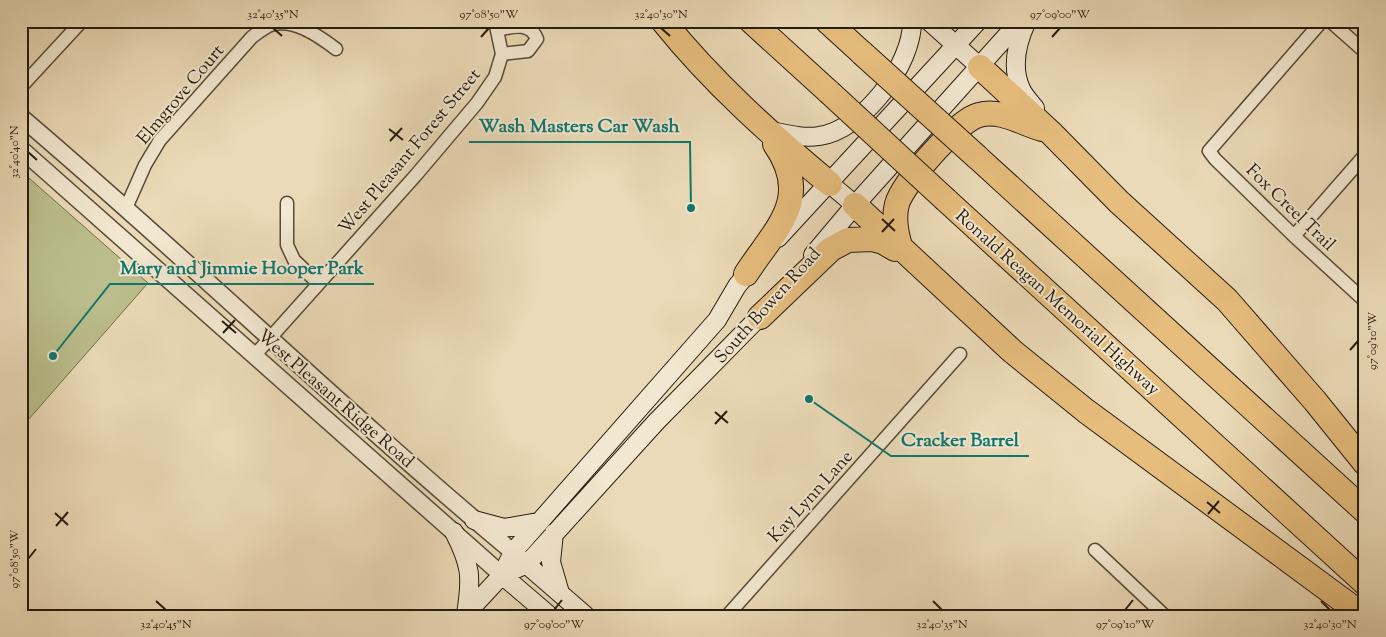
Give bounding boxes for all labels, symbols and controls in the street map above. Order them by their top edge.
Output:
text: 32°40'35"N [247,6,299,24]
text: 97°08'50"W [460,6,519,24]
text: 32°40'30"N [634,6,688,24]
text: 97°09'00"W [1030,6,1091,24]
street label: Elmgrove Court [132,40,231,151]
street label: West Pleasant Forest Street [333,64,488,241]
callout: Wash Masters Car Wash [469,108,690,142]
text: Wash Masters Car Wash [478,114,680,141]
text: 32°40'40"N [6,125,24,179]
street label: Fox Creel Trail [1239,159,1340,258]
street label: Ronald Reagan Memorial Highway [949,204,1165,403]
street label: South Bowen Road [709,242,828,370]
callout: Mary and Jimmie Hooper Park [110,250,374,284]
text: Mary and Jimmie Hooper Park [120,256,365,283]
text: 97°09'10"W [1364,311,1382,370]
street label: West Pleasant Ridge Road [250,324,419,475]
callout: Cracker Barrel [891,422,1029,456]
text: Cracker Barrel [901,428,1020,455]
street label: Kay Lynn Lane [763,445,860,549]
text: 97°08'50"W [6,529,24,588]
text: 32°40'45"N [140,616,192,634]
text: 97°09'00"W [524,616,585,634]
text: 32°40'35"N [916,616,968,634]
text: 97°09'10"W [1096,616,1155,634]
text: 32°40'30"N [1303,616,1357,634]

